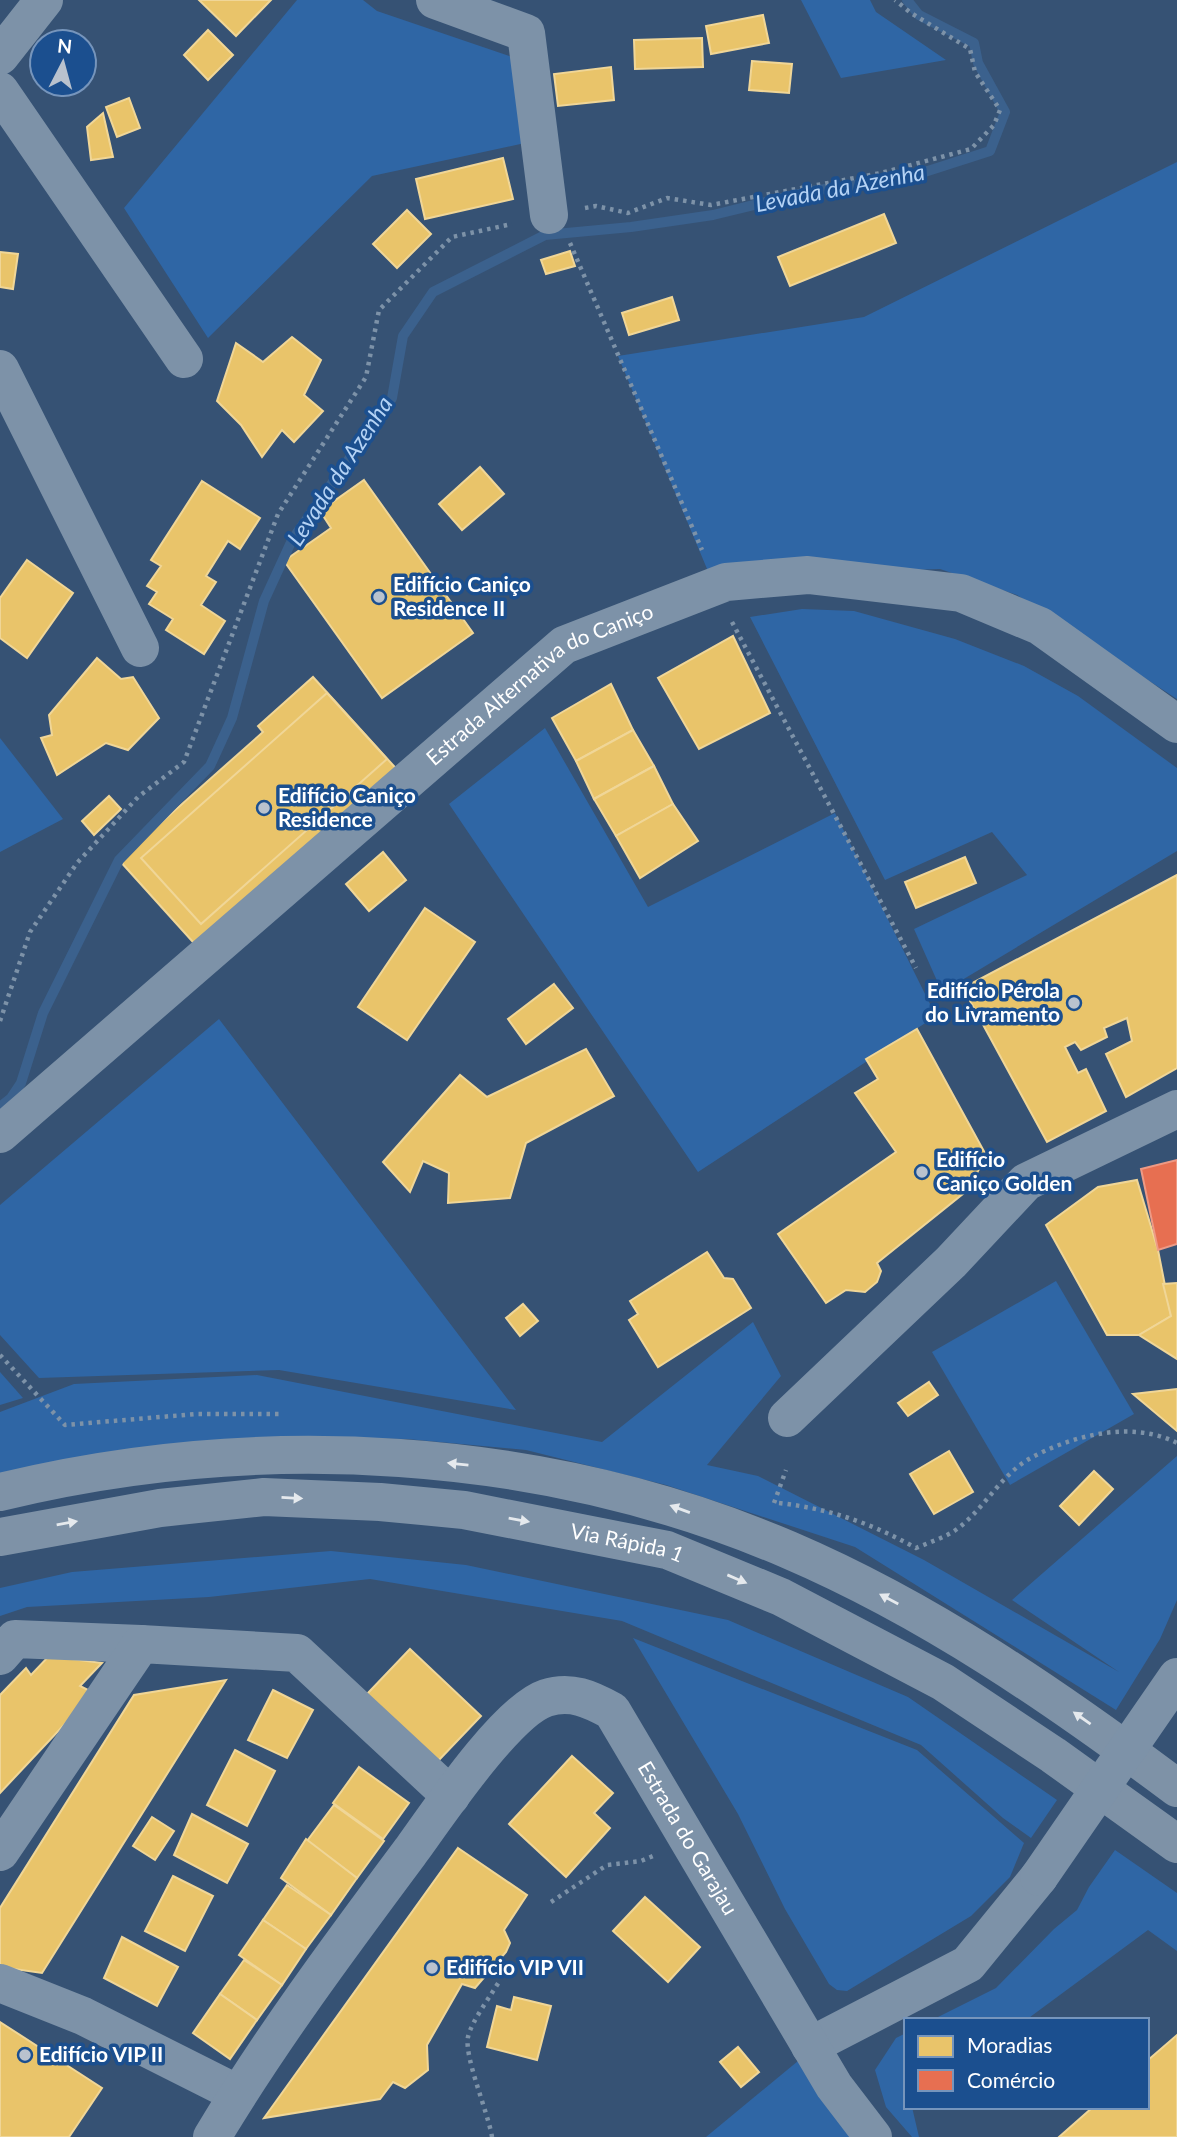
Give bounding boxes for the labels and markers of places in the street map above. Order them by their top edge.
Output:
place label: Edifício Caniço Residence II [393,571,531,620]
marker: Edifício Caniço Residence II [371,589,387,605]
place label: Edifício Caniço Residence [278,782,416,831]
marker: Edifício Caniço Residence [256,800,272,816]
place label: Edifício Pérola do Livramento [925,977,1060,1026]
marker: Edifício Pérola do Livramento [1066,995,1082,1011]
place label: Edifício Caniço Golden [936,1146,1072,1195]
marker: Edifício Caniço Golden [914,1164,930,1180]
place label: Edifício VIP VII [446,1954,584,1979]
marker: Edifício VIP VII [424,1960,440,1976]
place label: Edifício VIP II [39,2041,163,2066]
marker: Edifício VIP II [17,2047,33,2063]

